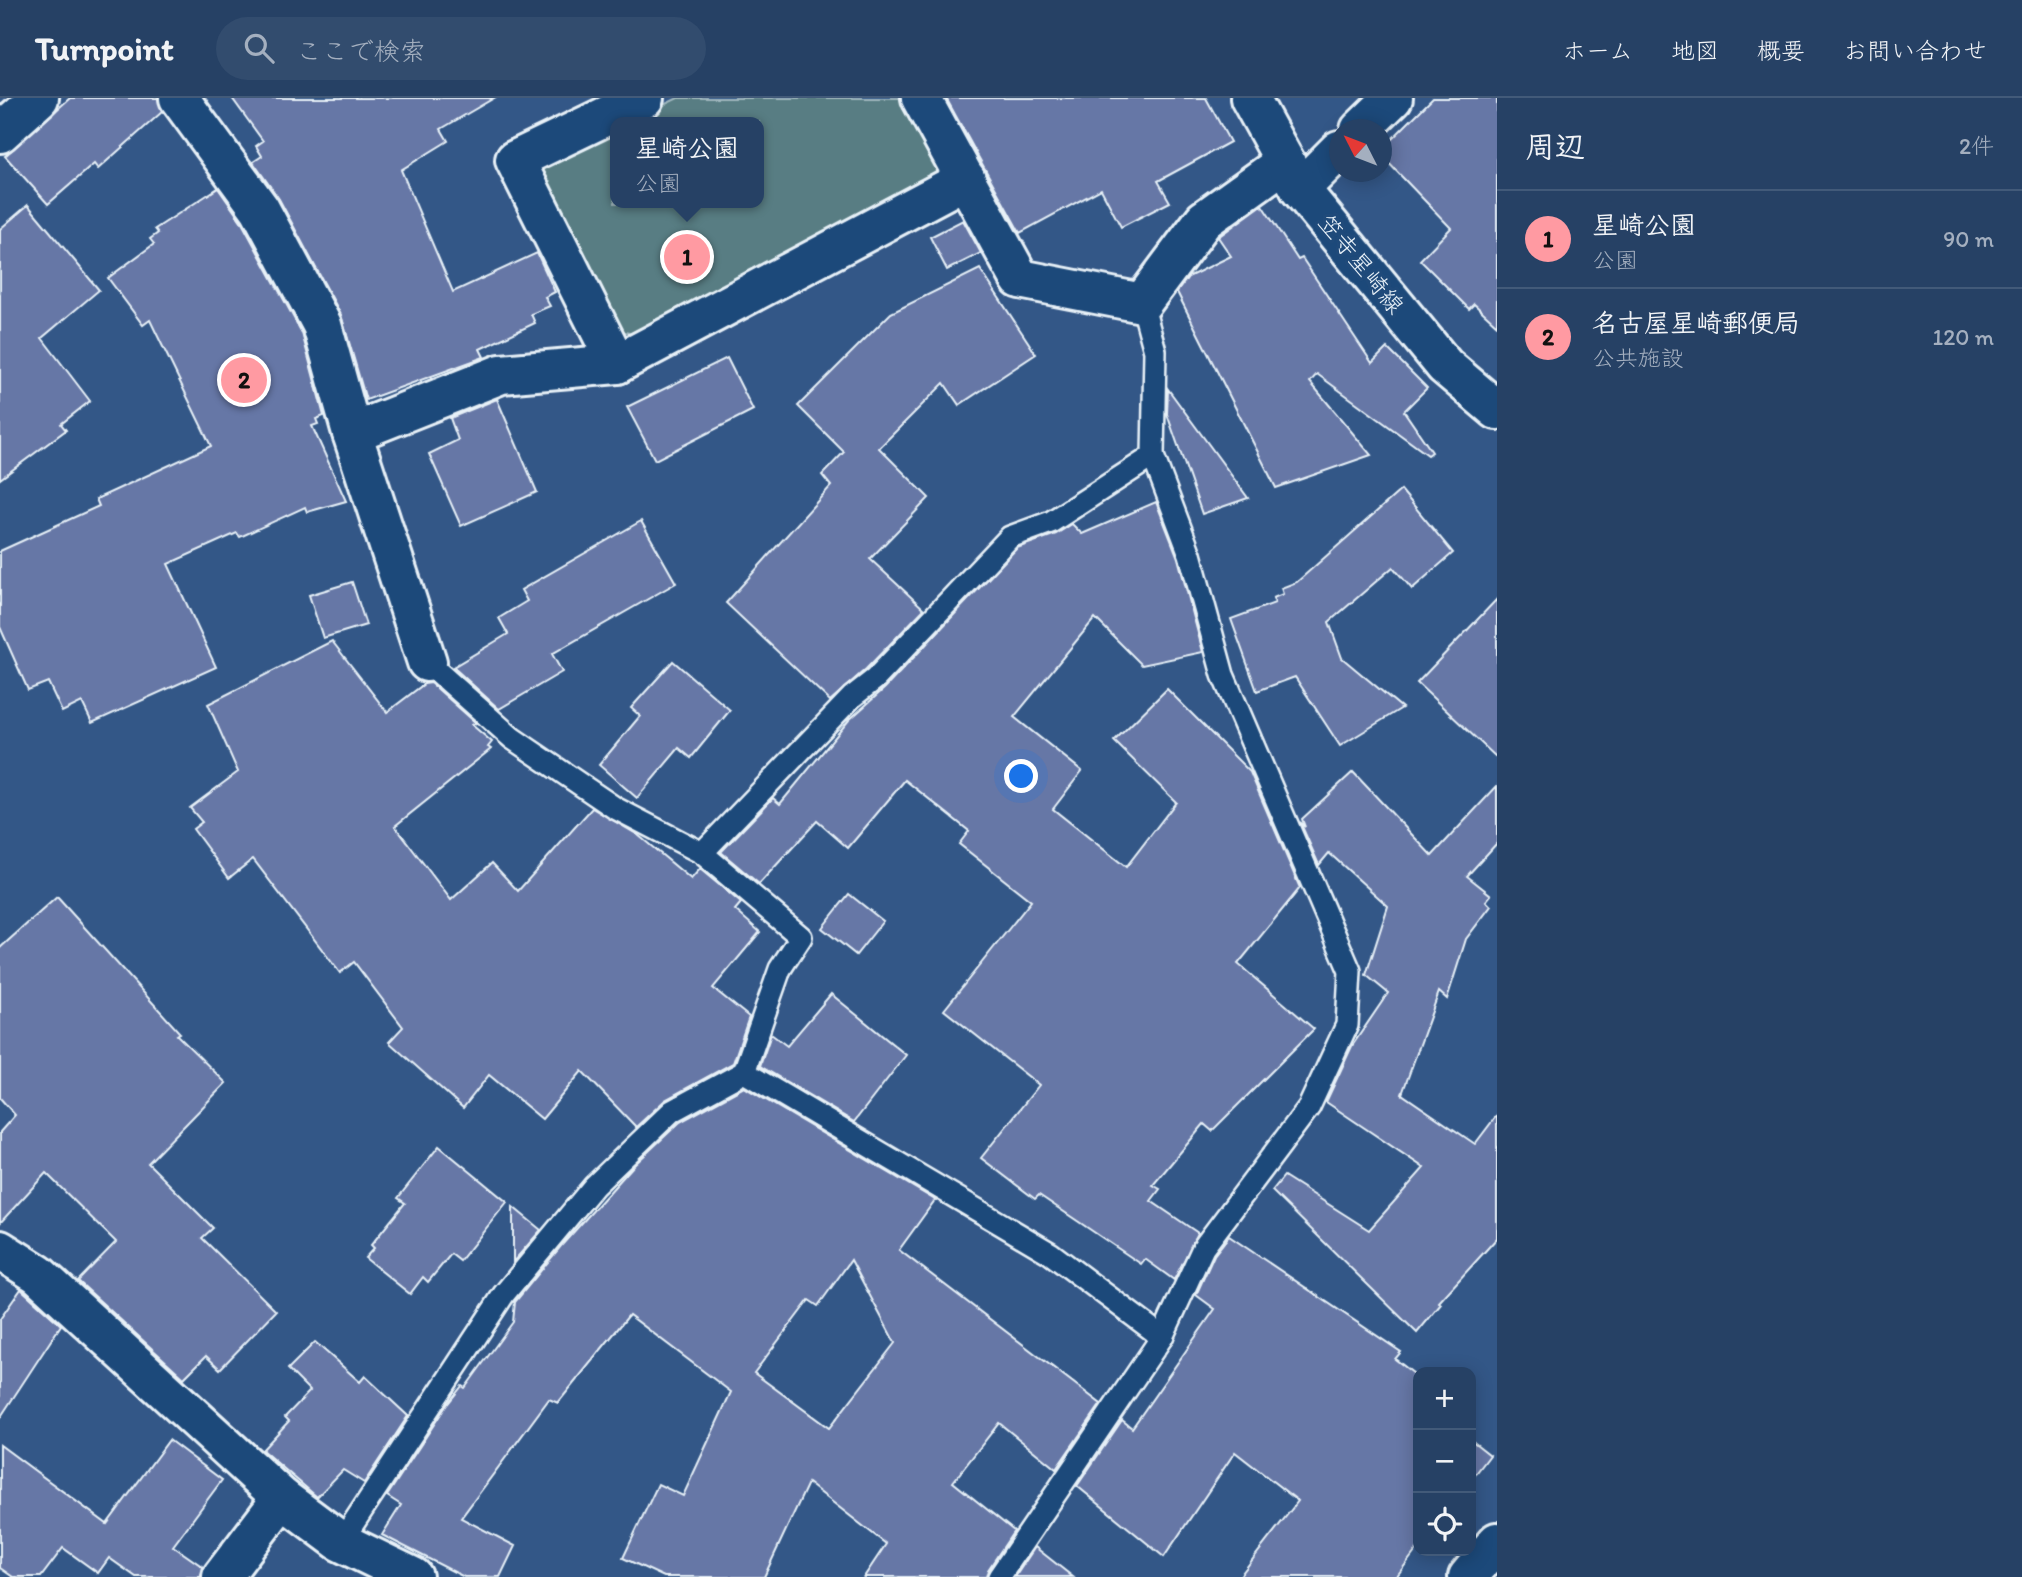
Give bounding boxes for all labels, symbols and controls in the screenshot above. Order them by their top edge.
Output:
search box [216,17,706,80]
text: Turnpoint [35,29,174,68]
icon: search [240,29,278,67]
text: ここで検索 [296,35,426,67]
text: ホーム [1562,36,1633,65]
text: 地図 [1671,36,1719,65]
text: 概要 [1757,36,1805,65]
text: お問い合わせ [1843,36,1987,65]
popup [610,117,764,208]
north arrow [1329,119,1392,182]
text: 周辺 [1525,128,1585,165]
text: 星崎公園 [635,132,739,164]
text: 2件 [1959,132,1994,160]
text: 公園 [635,169,681,197]
street label: 笠寺星崎線 [1312,208,1410,319]
text: 星崎公園 [1592,209,1696,241]
text: 1 [1543,225,1553,253]
text: 90 m [1943,225,1994,253]
pin: 1 [664,231,710,283]
text: 公園 [1592,246,1638,274]
text: 名古屋星崎郵便局 [1592,307,1800,339]
text: 2 [1542,323,1554,351]
text: 120 m [1933,323,1994,351]
text: 公共施設 [1592,344,1684,372]
pin: 2 [221,354,267,406]
your location [1004,759,1038,793]
map controls [1413,1367,1476,1556]
button: + [1413,1367,1476,1430]
button: − [1413,1430,1476,1493]
button: locate [1413,1493,1476,1556]

